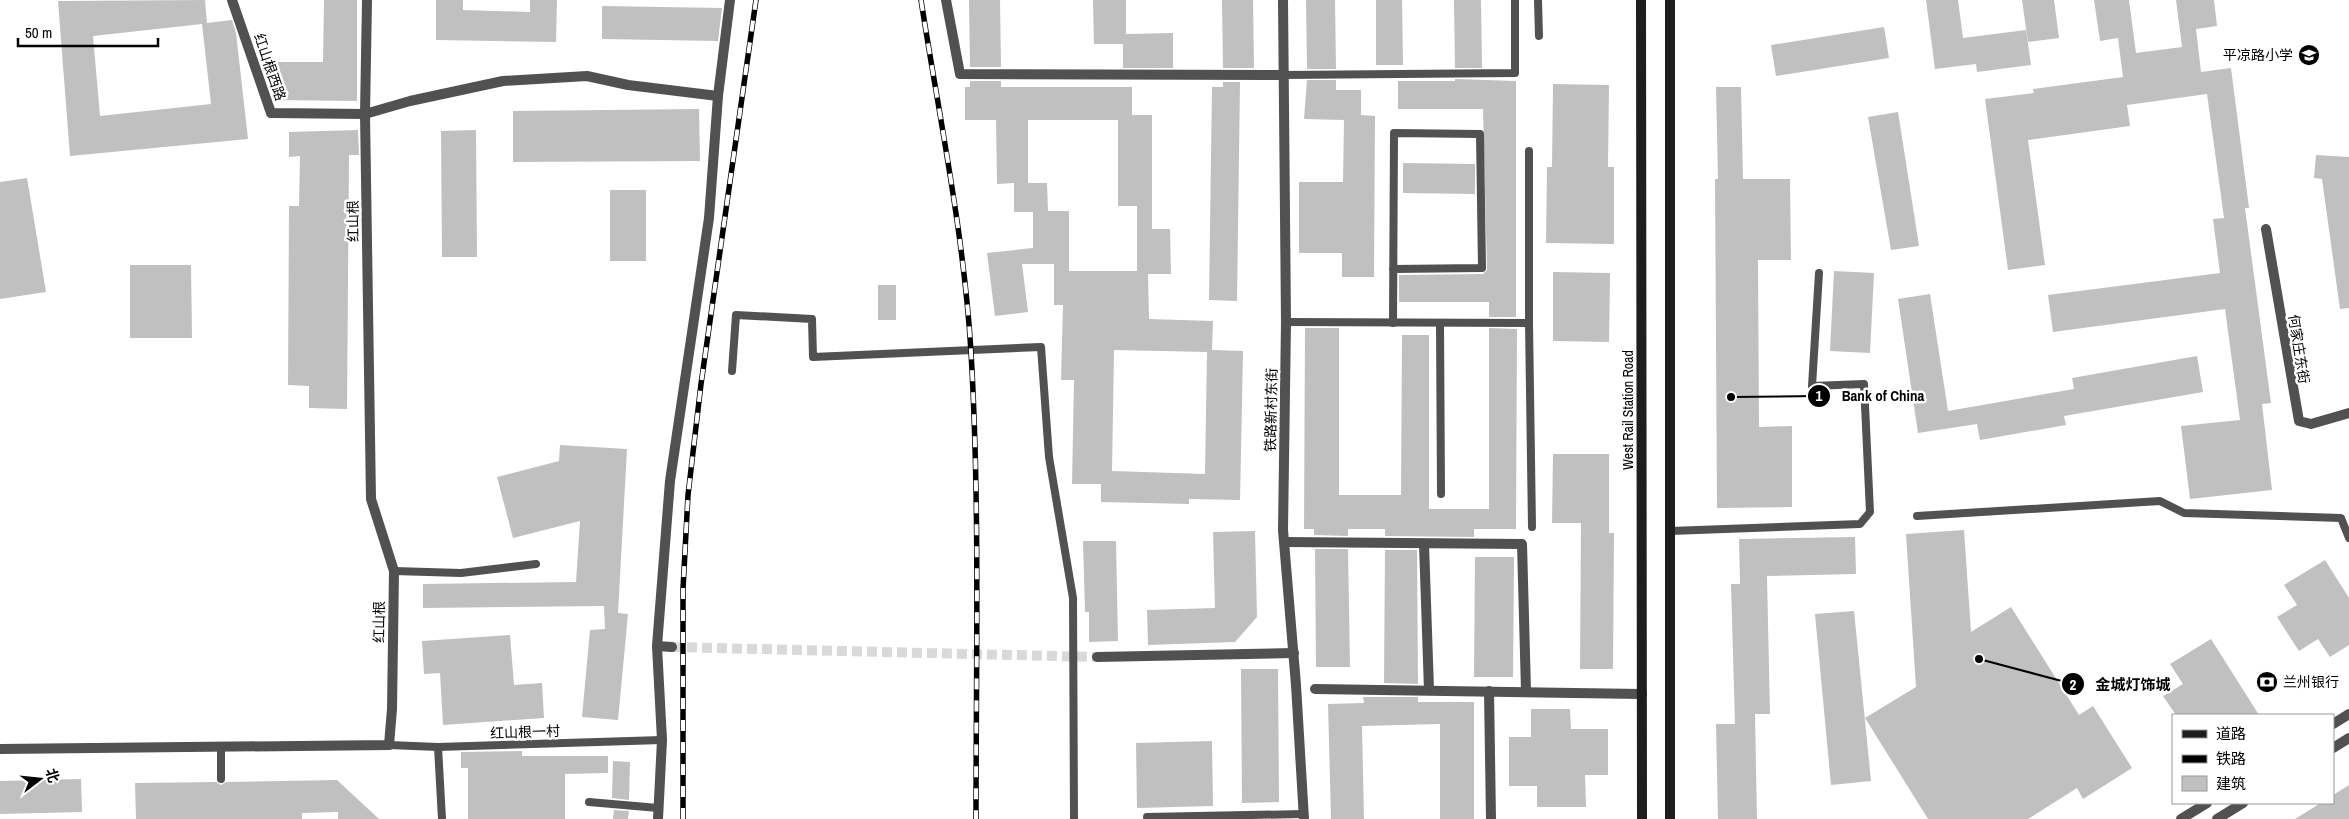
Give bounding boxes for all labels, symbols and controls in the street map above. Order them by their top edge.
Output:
scale bar [18,15,158,47]
text: 50 m [25,22,52,43]
street label: 红山根西路 [250,31,290,103]
school or university icon: 平凉路小学 [2297,43,2321,67]
place label: 平凉路小学 [2223,46,2293,64]
street label: 红山根 [344,200,362,242]
street label: 何家庄东街 [2285,313,2313,385]
street label: West Rail Station Road [1619,350,1637,470]
street label: 铁路新村东街 [1261,368,1281,452]
callout: Bank of China [1807,381,1934,411]
text: 1 [1816,385,1823,406]
text: Bank of China [1842,385,1925,406]
street label: 红山根 [370,601,388,643]
callout: 金城灯饰城 [2061,669,2181,699]
bank icon: 兰州银行 [2255,670,2279,694]
place label: 兰州银行 [2283,673,2339,691]
text: 2 [2070,674,2077,695]
text: 金城灯饰城 [2095,674,2171,695]
legend [2172,714,2334,804]
street label: 红山根一村 [490,722,560,742]
text: 道路 [2216,723,2246,744]
text: 铁路 [2216,748,2246,769]
north arrow [15,754,65,804]
text: 北 [42,766,63,785]
text: 建筑 [2216,773,2246,794]

